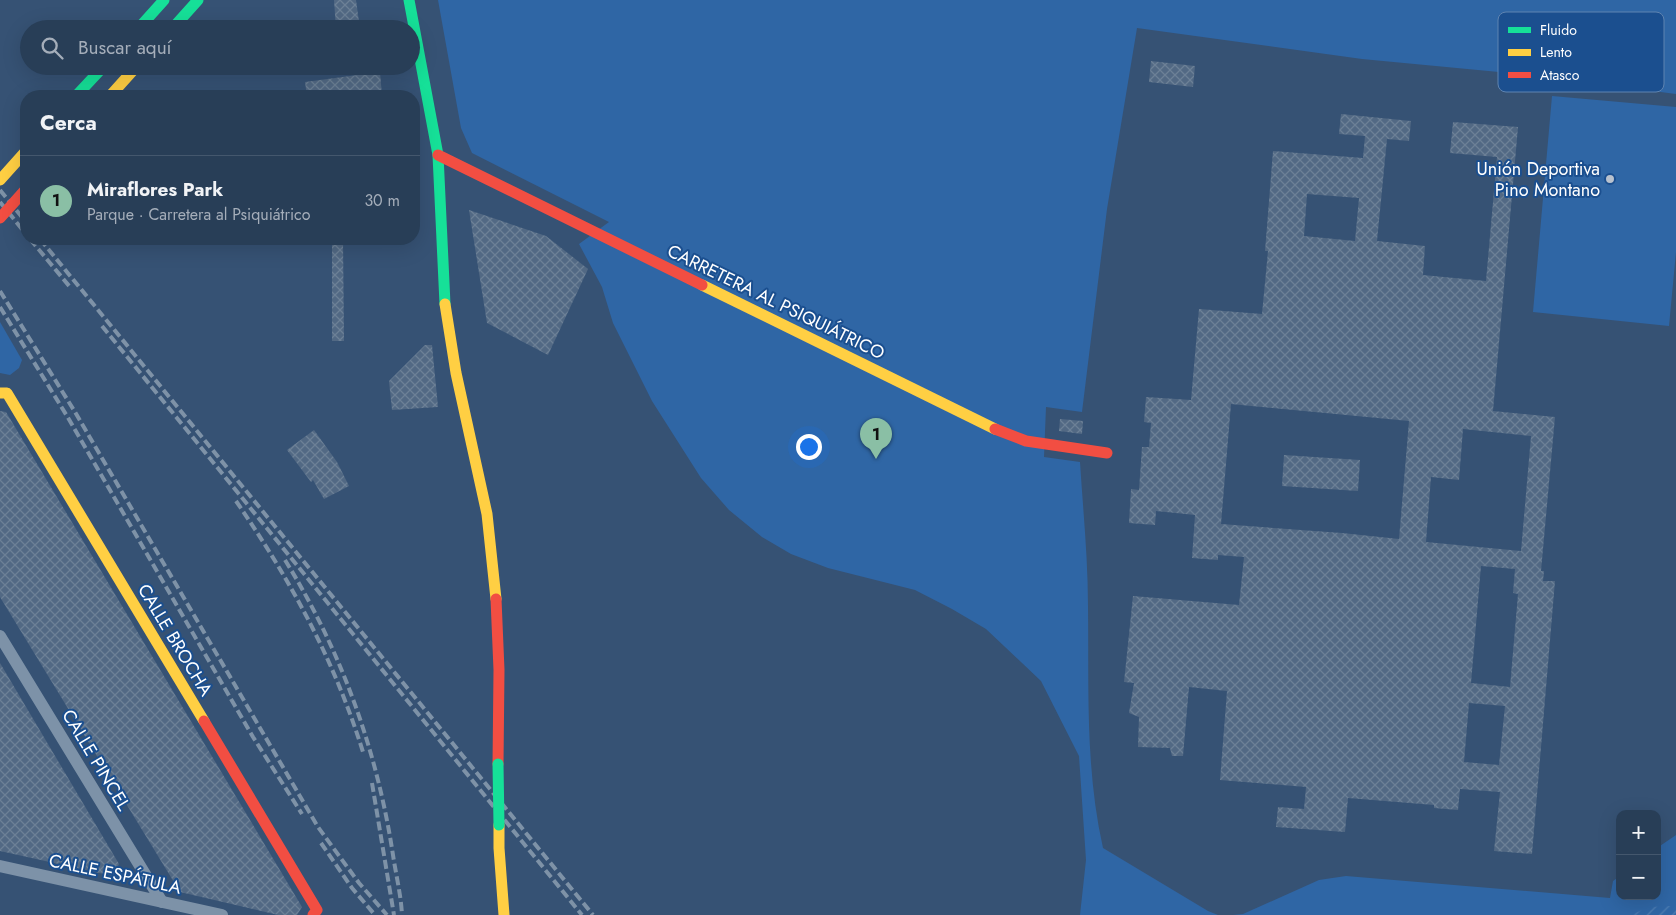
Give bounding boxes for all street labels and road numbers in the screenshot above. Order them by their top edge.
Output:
street label: CARRETERA AL PSIQUIÁTRICO [663,238,889,366]
street label: CALLE BROCHA [131,579,219,701]
street label: CALLE PINCEL [55,704,137,816]
street label: CALLE ESPÁTULA [46,847,184,901]

